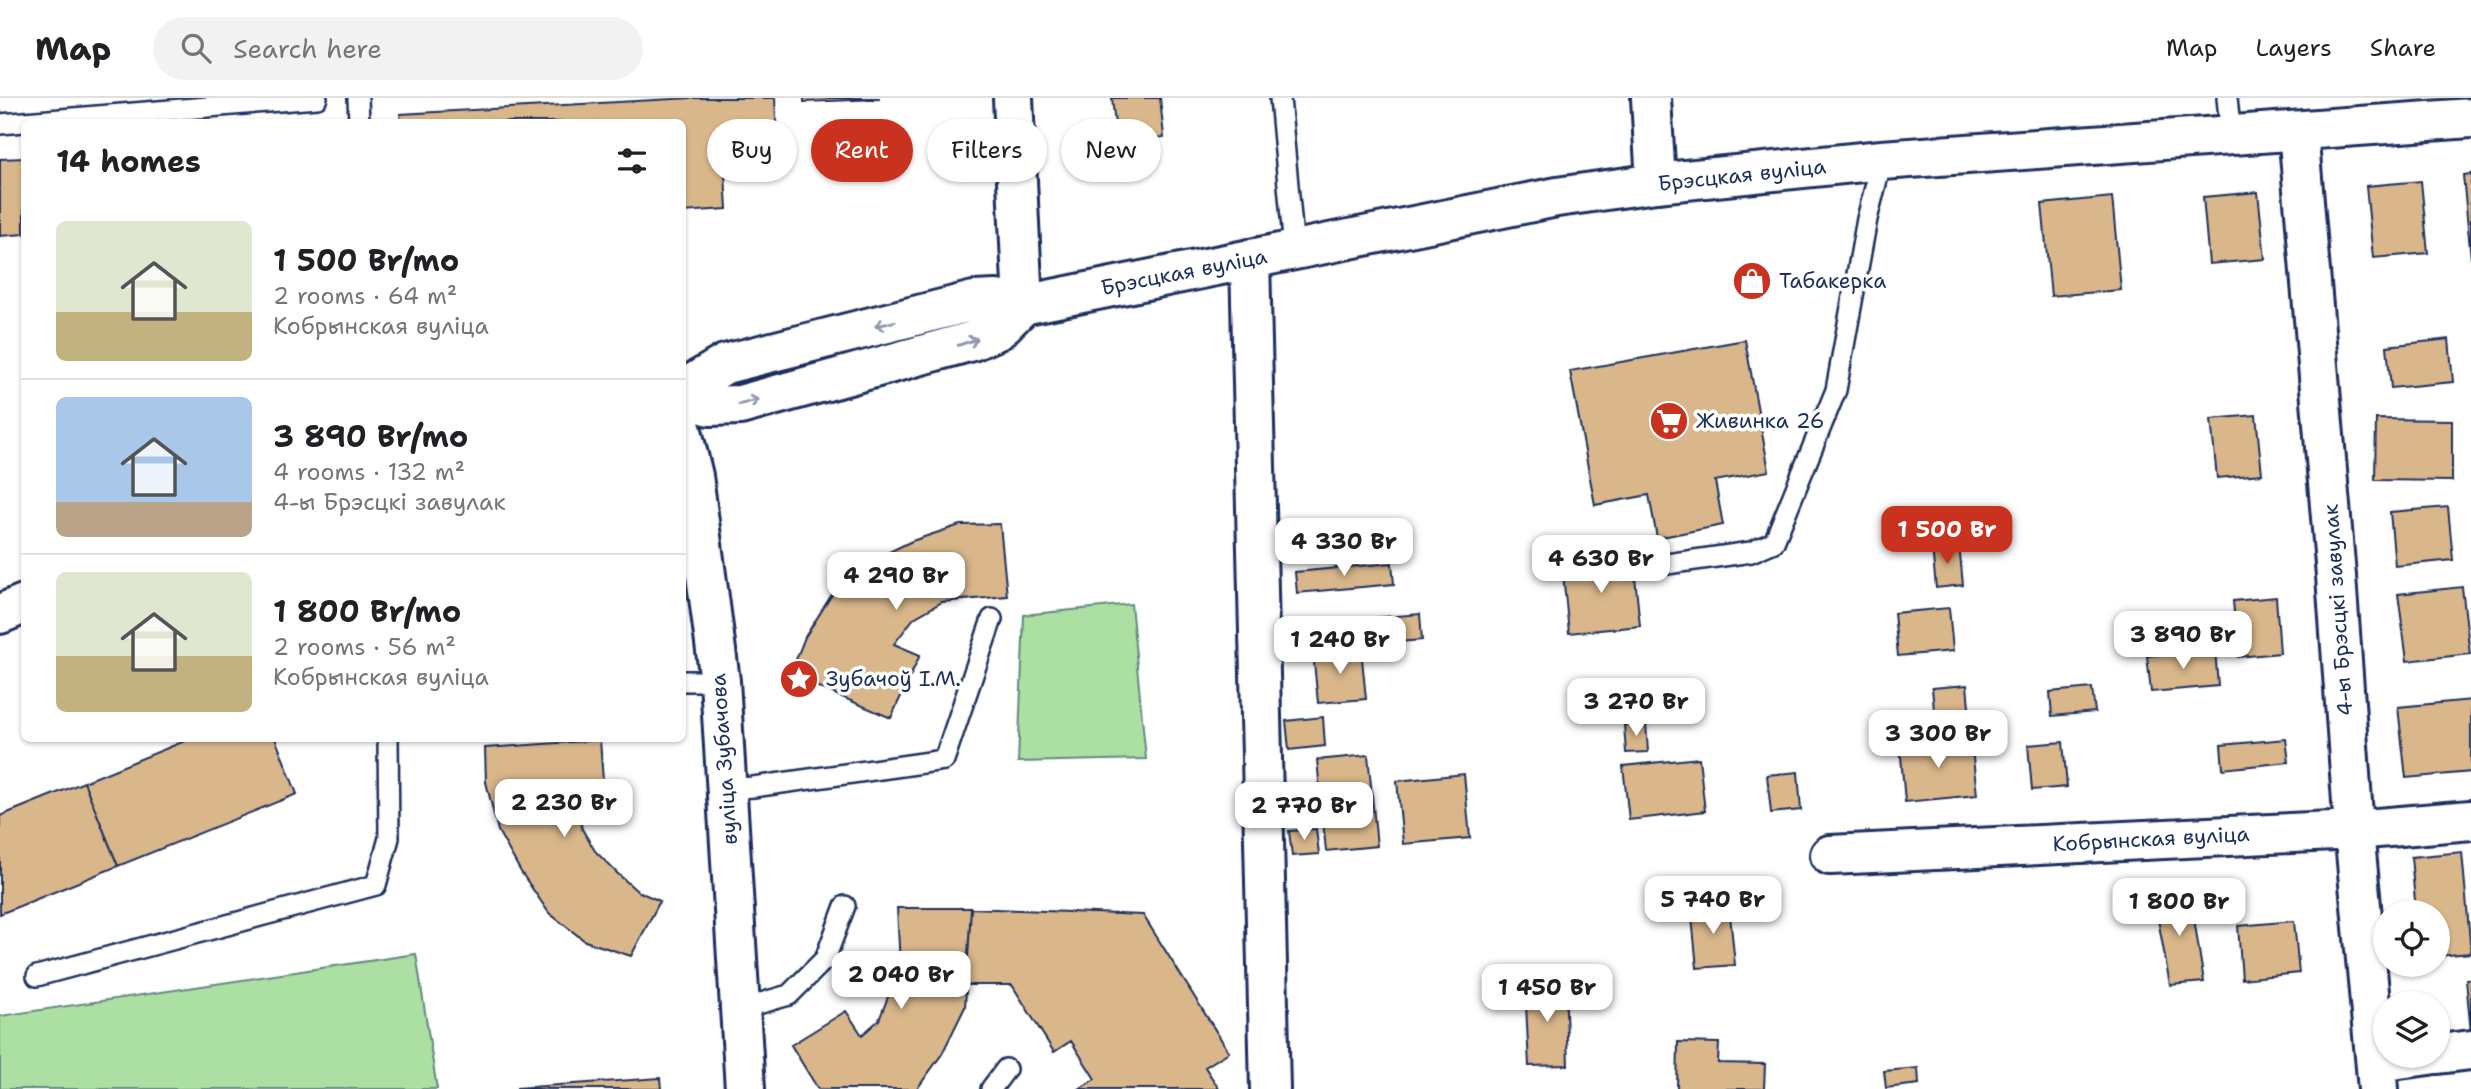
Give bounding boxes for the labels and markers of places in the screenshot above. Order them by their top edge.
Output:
shop icon: Табакерка [1731,260,1773,302]
place label: Табакерка [1779,267,1886,295]
supermarket icon: Живинка 26 [1648,400,1690,442]
place label: Живинка 26 [1696,407,1824,435]
pin: 1 500 Br [1875,506,2019,566]
pin: 4 330 Br [1272,518,1416,578]
pin: 4 630 Br [1529,536,1673,595]
pin: 4 290 Br [824,552,968,612]
pin: 3 890 Br [2111,612,2255,671]
pin: 1 240 Br [1268,616,1412,676]
place icon: Зубачоў І.М. [778,658,820,700]
place label: Зубачоў І.М. [826,665,961,693]
pin: 3 270 Br [1564,678,1708,738]
pin: 3 300 Br [1866,710,2010,770]
pin: 2 230 Br [492,780,636,839]
pin: 2 770 Br [1232,782,1376,842]
pin: 5 740 Br [1641,876,1785,936]
pin: 1 800 Br [2107,878,2251,938]
pin: 2 040 Br [829,951,973,1011]
pin: 1 450 Br [1475,964,1619,1024]

